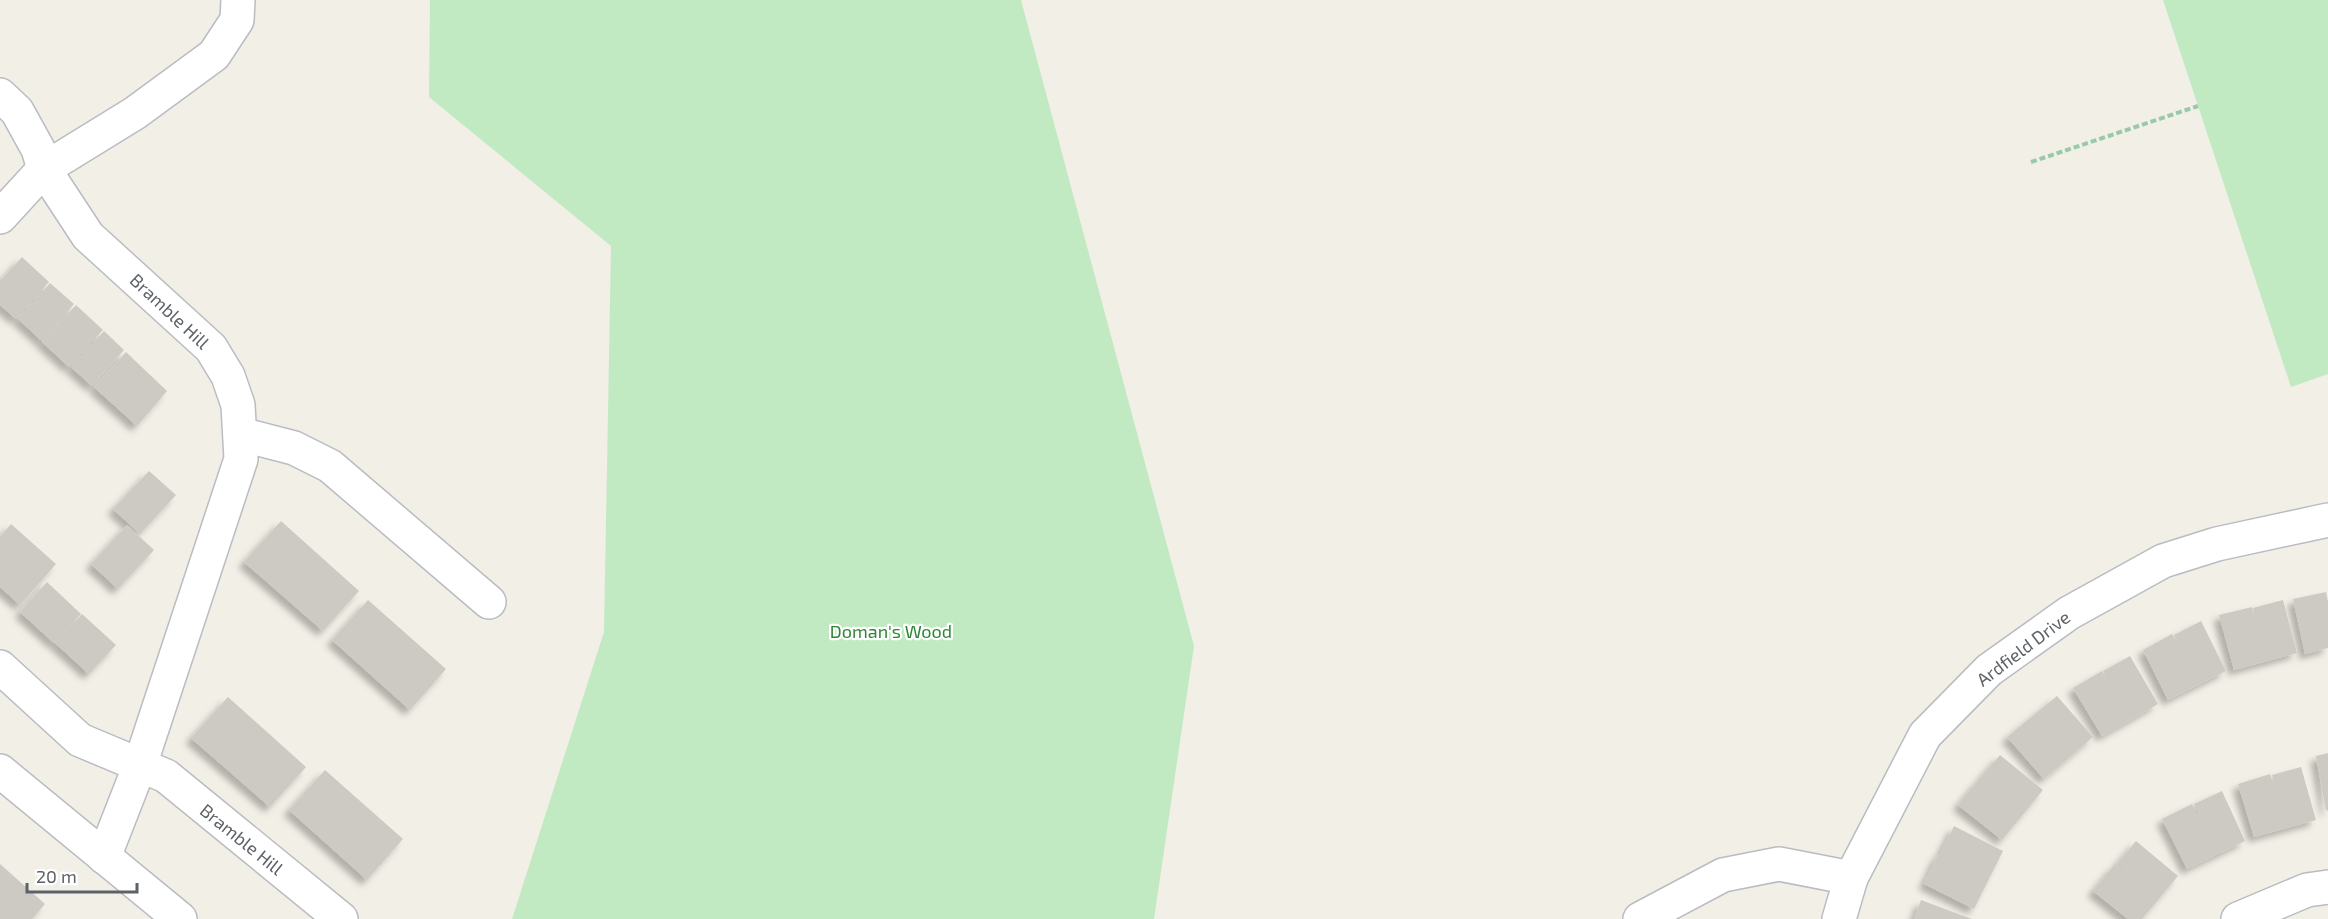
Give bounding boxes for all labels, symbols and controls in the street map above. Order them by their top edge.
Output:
street label: Bramble Hill [126,269,215,354]
street label: Ardfield Drive [1972,606,2074,690]
park label: Doman's Wood [830,620,952,642]
street label: Bramble Hill [196,799,288,880]
scale bar [27,856,136,894]
text: 20 m [36,865,77,887]

